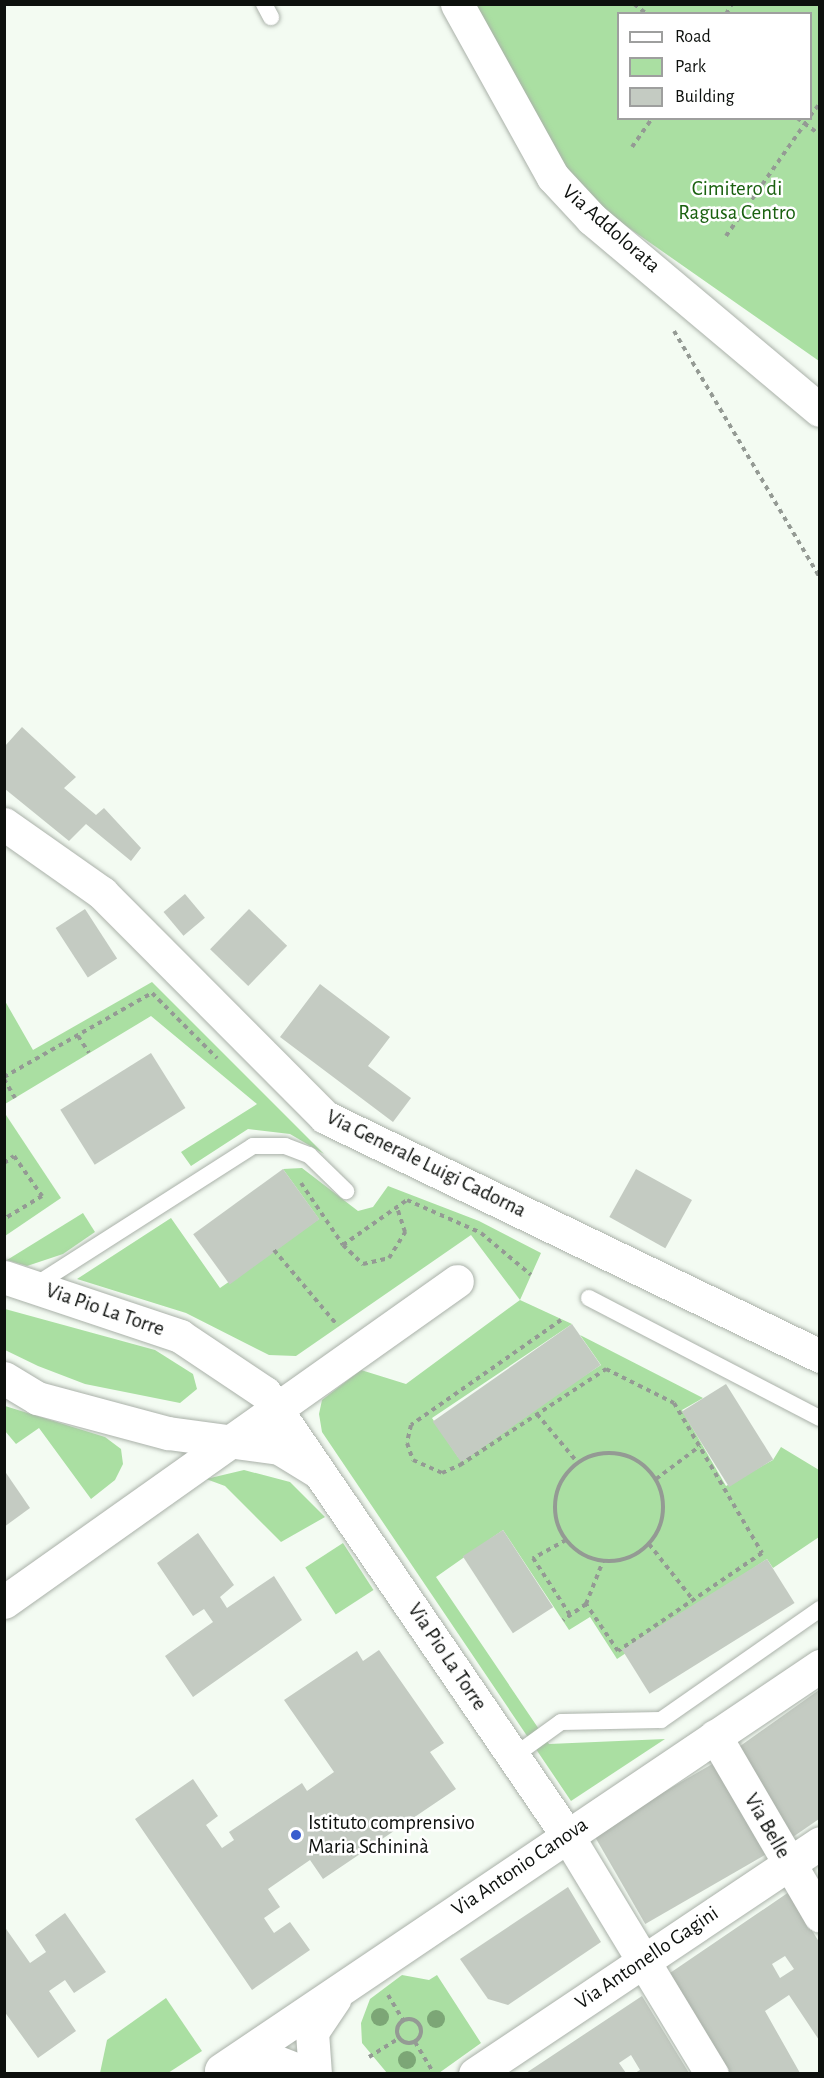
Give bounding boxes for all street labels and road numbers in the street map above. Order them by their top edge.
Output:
street label: Via Addolorata [557,180,665,278]
street label: Via Generale Luigi Cadorna [322,1105,530,1223]
street label: Via Pio La Torre [42,1278,168,1342]
street label: Via Pio La Torre [402,1599,492,1715]
street label: Via Belle [738,1789,796,1863]
street label: Via Antonio Canova [447,1812,593,1922]
street label: Via Antonello Gagini [571,1901,723,2015]

